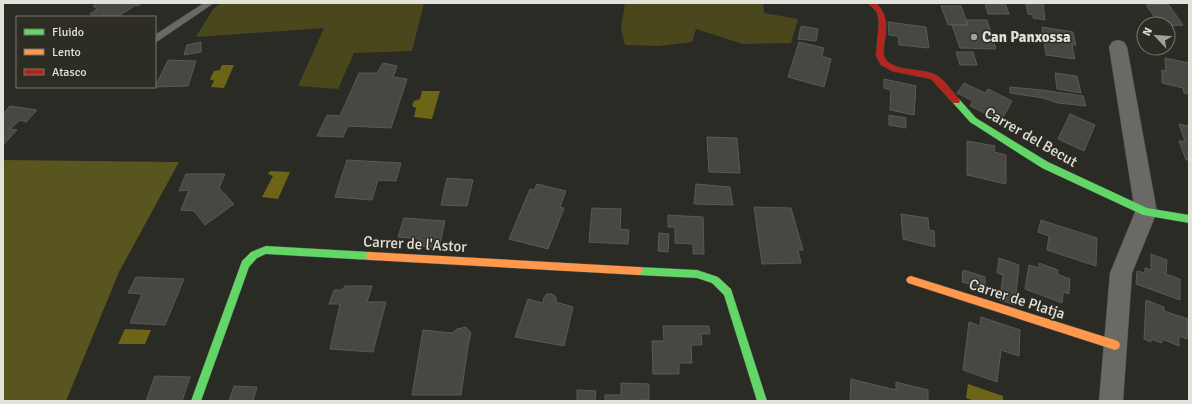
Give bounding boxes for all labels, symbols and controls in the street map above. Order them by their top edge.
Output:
legend [16,16,156,88]
north arrow [1136,16,1176,56]
text: Fluido [52,25,84,40]
text: N [1140,26,1155,38]
place label: Can Panxossa [982,28,1071,46]
marker: Can Panxossa [969,32,979,42]
text: Lento [52,45,81,60]
text: Atasco [52,65,87,80]
street label: Carrer del Becut [982,103,1080,171]
street label: Carrer de l'Astor [363,232,468,256]
street label: Carrer de Platja [967,275,1067,323]

